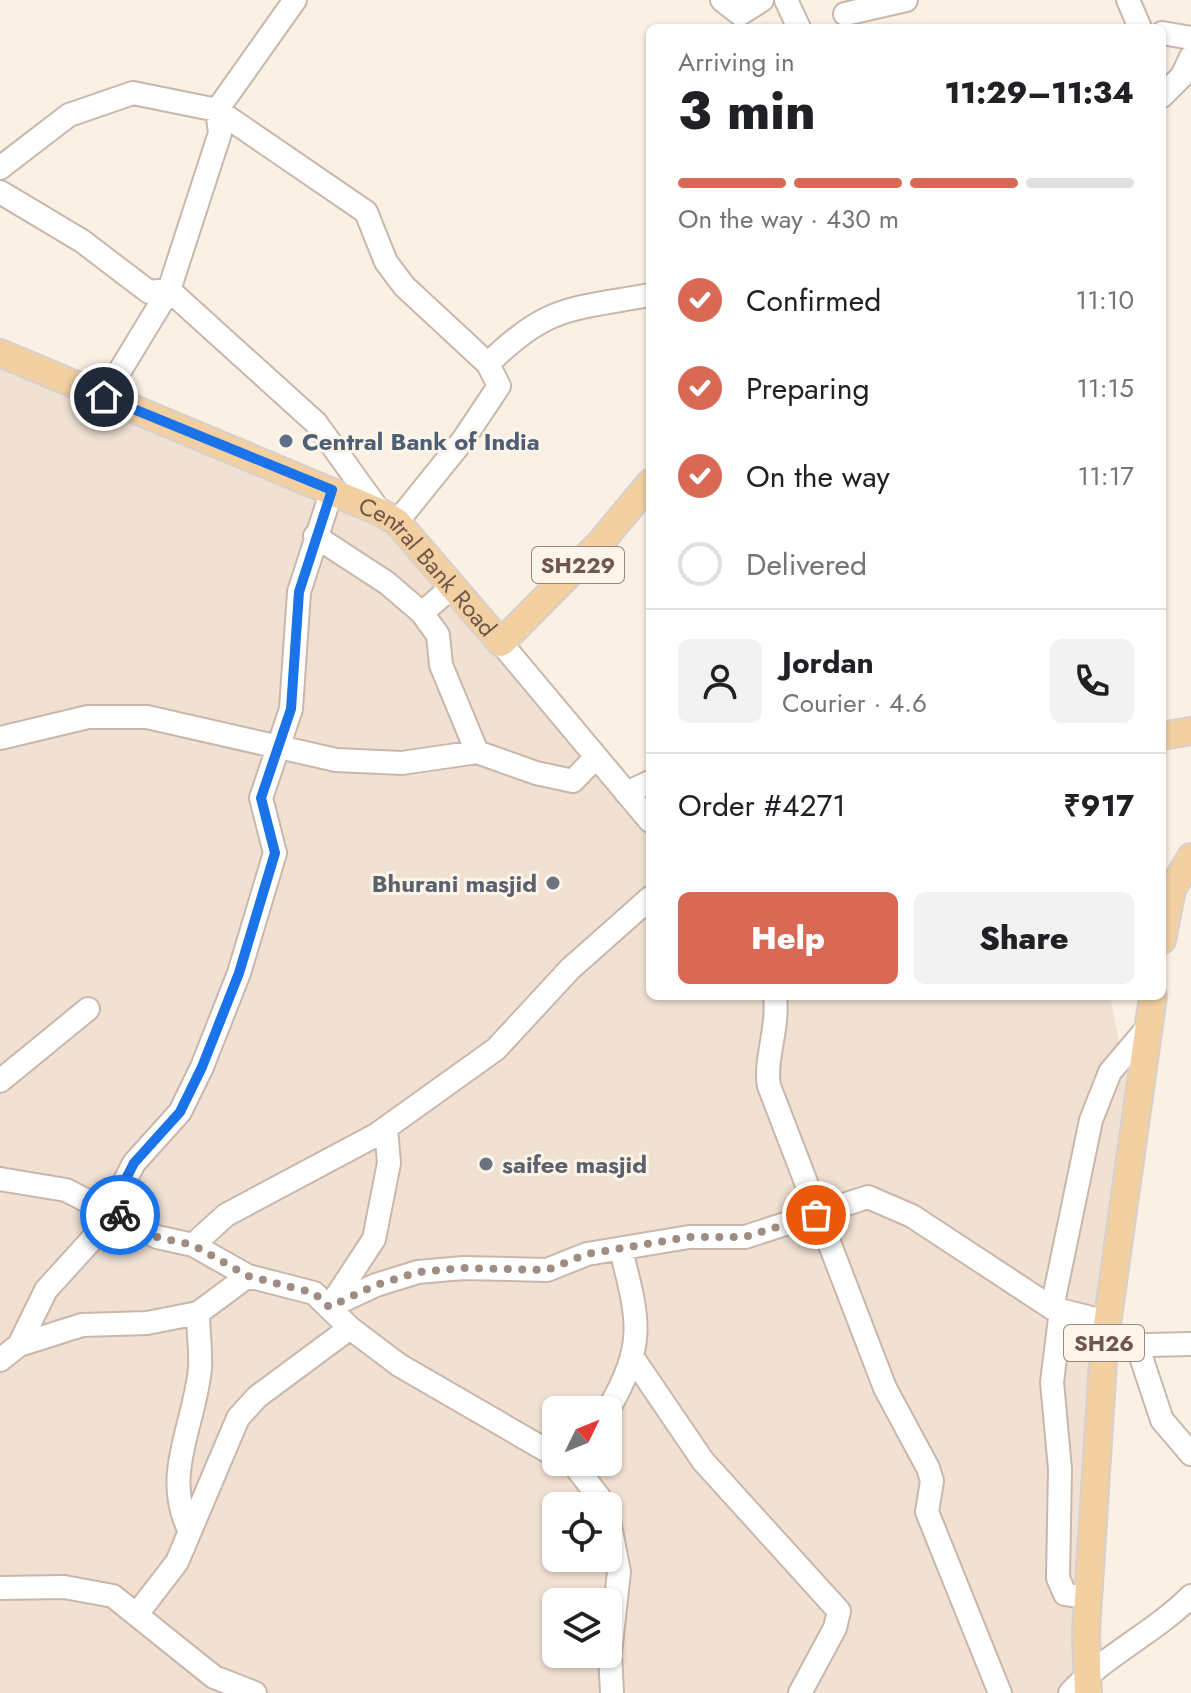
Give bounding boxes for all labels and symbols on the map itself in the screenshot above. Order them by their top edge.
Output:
pin [70,363,138,431]
place label: Central Bank of India [302,424,540,459]
marker: Central Bank of India [277,432,295,450]
street label: Central Bank Road [354,488,505,644]
road number: SH229 [532,547,624,583]
place label: Bhurani masjid [372,866,537,901]
marker: Bhurani masjid [544,874,562,892]
place label: saifee masjid [502,1147,647,1182]
marker: saifee masjid [477,1155,495,1173]
courier [80,1175,160,1255]
pin [782,1181,850,1249]
road number: SH26 [1064,1325,1144,1361]
north arrow [542,1396,622,1476]

